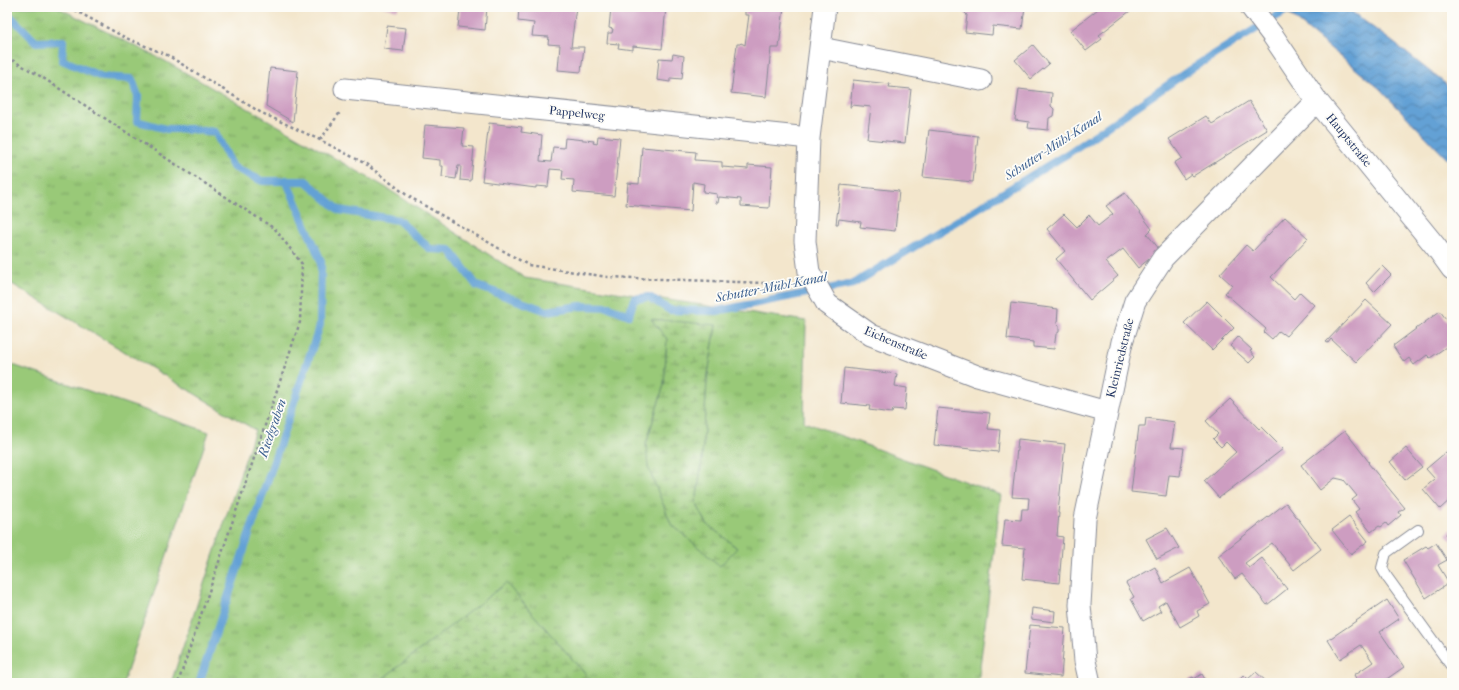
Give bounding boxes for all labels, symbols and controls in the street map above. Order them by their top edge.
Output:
street label: Pappelweg [549,103,606,123]
water label: Schutter-Mühl-Kanal [1001,108,1106,184]
street label: Hauptstraße [1323,111,1375,170]
water label: Schutter-Mühl-Kanal [713,268,830,305]
street label: Kleinriedstraße [1103,317,1137,399]
street label: Eichenstraße [862,323,930,363]
water label: Riedgraben [255,397,289,460]

